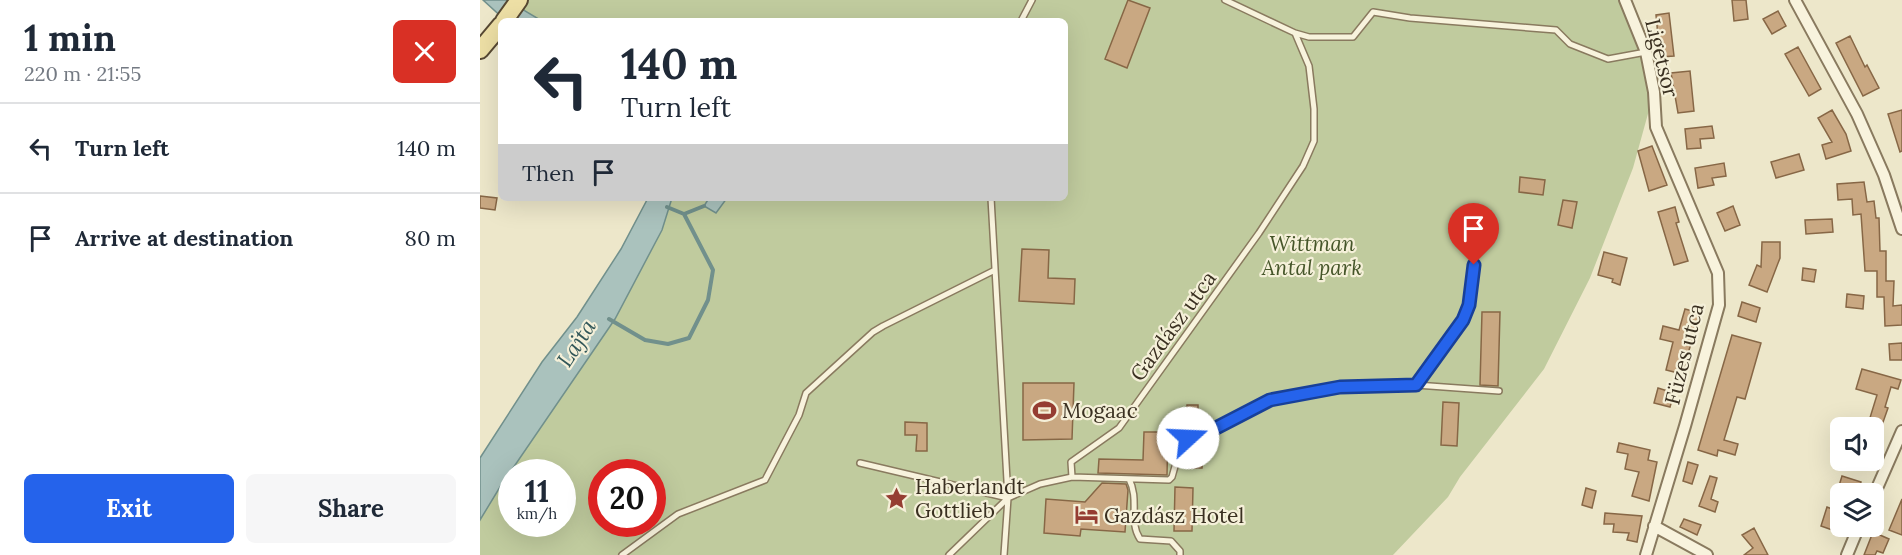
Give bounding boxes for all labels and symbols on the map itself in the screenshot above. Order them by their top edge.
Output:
street label: Ligetsor [1639,16,1685,100]
pin [1448,203,1499,265]
park label: Wittman Antal park [1261,230,1362,281]
street label: Gazdász utca [1124,266,1222,386]
street label: Füzes utca [1658,300,1710,408]
water label: Lajta [550,313,602,372]
sports icon: Mogaac [1031,397,1057,423]
place label: Mogaac [1062,397,1138,424]
position arrow [1156,406,1220,470]
speed limit sign: 20 [588,459,666,537]
place label: Haberlandt Gottlieb [915,473,1025,524]
place icon: Haberlandt Gottlieb [884,485,910,511]
hotel icon: Gazdász Hotel [1073,502,1099,528]
place label: Gazdász Hotel [1104,502,1244,529]

